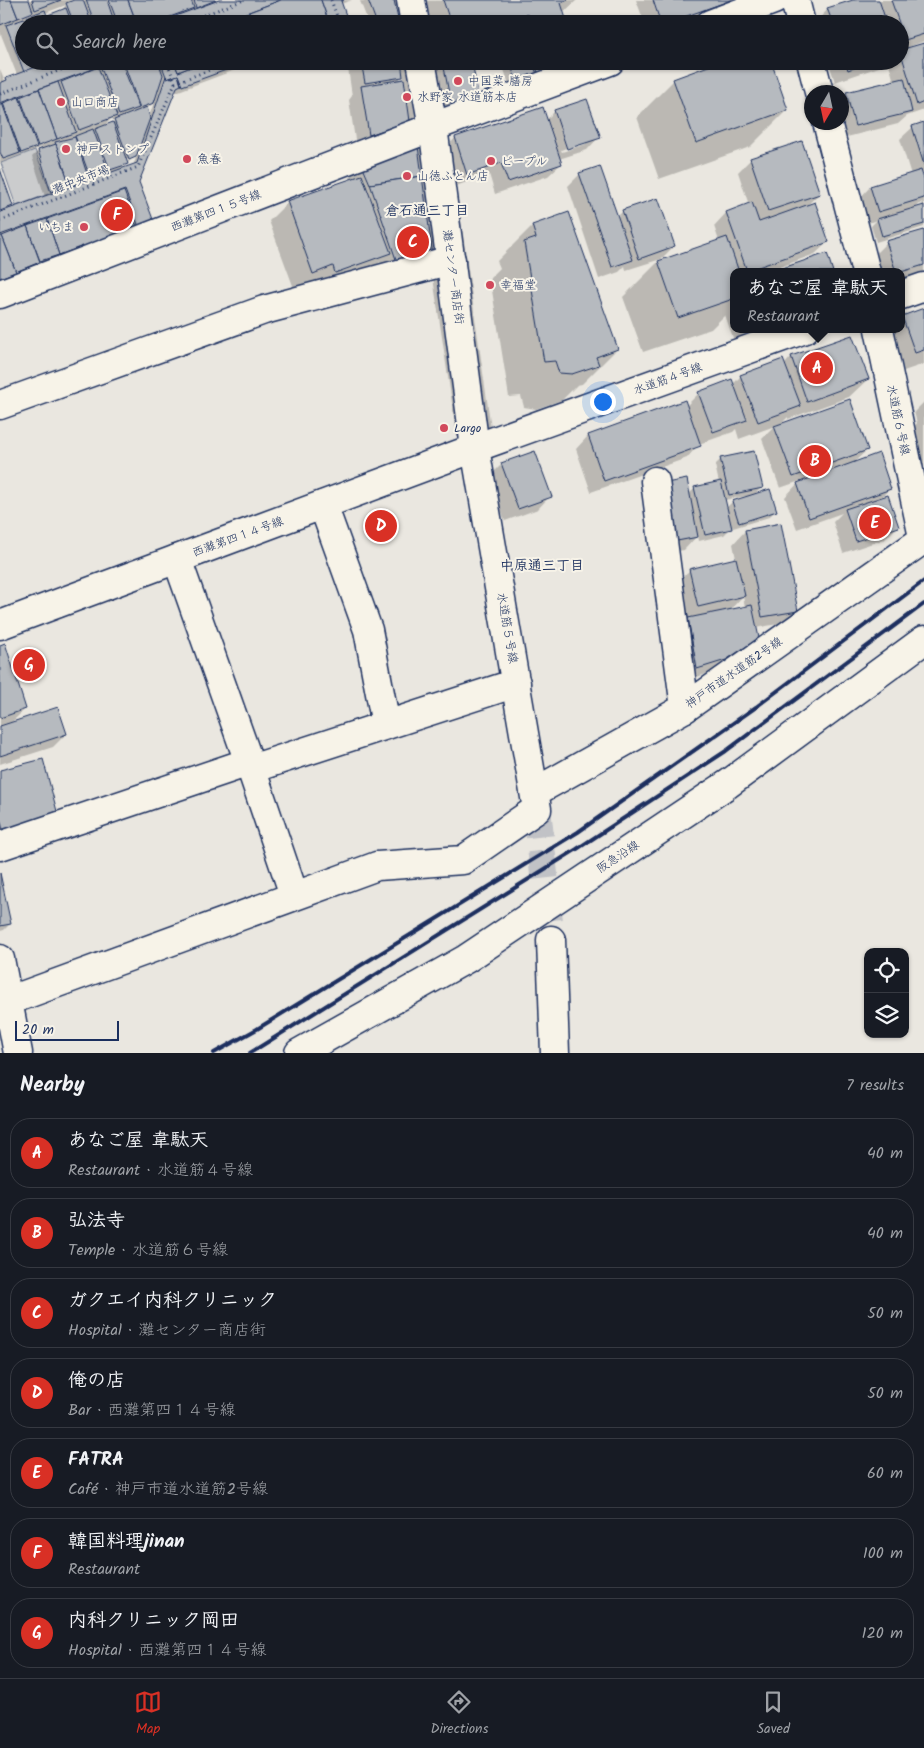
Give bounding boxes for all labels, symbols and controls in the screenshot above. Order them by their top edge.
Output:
search box [15,15,909,70]
text: Search here [73,28,167,58]
icon: search [33,29,61,57]
place label: 中国菜 膳房 [468,72,533,91]
marker: 中国菜 膳房 [452,75,464,87]
north arrow [804,85,849,130]
place label: 水野家 水道筋本店 [417,88,518,107]
marker: 水野家 水道筋本店 [401,91,413,103]
place label: 山口商店 [71,93,119,112]
marker: 山口商店 [55,96,67,108]
place label: 神戸ストンプ [76,140,149,159]
marker: 神戸ストンプ [60,143,72,155]
place label: 魚春 [197,150,221,169]
place label: ピープル [501,152,547,171]
marker: 魚春 [181,153,193,165]
marker: ピープル [485,155,497,167]
street label: 灘中央市場 [50,160,112,200]
place label: 山徳ふとん店 [417,167,489,186]
marker: 山徳ふとん店 [401,170,413,182]
street label: 西灘第四１５号線 [168,185,264,237]
pin: F [101,196,133,234]
district label: 倉石通三丁目 [385,200,469,222]
place label: いちま [38,218,74,237]
marker: いちま [78,221,90,233]
pin: C [397,223,429,261]
street label: 灘センター商店街 [437,228,469,326]
popup [730,268,905,333]
text: あなご屋 韋駄天 [747,274,888,304]
place label: 幸福堂 [500,276,536,295]
marker: 幸福堂 [484,279,496,291]
text: Restaurant [747,304,820,329]
pin: A [801,349,833,387]
street label: 水道筋４号線 [631,358,705,400]
street label: 水道筋６号線 [881,383,915,457]
your location [590,389,616,415]
place label: Largo [454,419,481,438]
marker: Largo [438,422,450,434]
pin: B [799,442,831,480]
pin: E [859,504,891,542]
pin: D [365,507,397,545]
street label: 西灘第四１４号線 [190,512,286,562]
district label: 中原通三丁目 [500,555,584,577]
street label: 水道筋５号線 [491,591,523,665]
street label: 神戸市道水道筋2号線 [681,632,787,714]
pin: G [13,646,45,684]
street label: 阪急沿線 [593,836,643,878]
map controls [864,948,909,1038]
button: locate [864,948,909,993]
button: layers [864,993,909,1038]
scale bar [15,1018,119,1041]
text: 20 m [22,1019,54,1041]
text: Nearby [20,1069,85,1102]
text: 7 results [846,1073,904,1098]
text: あなご屋 韋駄天 [68,1126,208,1156]
text: A [32,1141,42,1166]
text: 40 m [867,1141,903,1166]
text: Restaurant · 水道筋４号線 [68,1158,253,1183]
text: 弘法寺 [68,1206,125,1236]
text: B [32,1221,42,1246]
text: 40 m [867,1221,903,1246]
text: Temple · 水道筋６号線 [68,1238,228,1263]
text: ガクエイ内科クリニック [68,1286,277,1316]
text: C [32,1301,42,1326]
text: 50 m [867,1301,903,1326]
text: Hospital · 灘センター商店街 [68,1318,266,1343]
text: 俺の店 [68,1366,125,1396]
text: D [32,1381,42,1406]
text: 50 m [867,1381,903,1406]
text: Bar · 西灘第四１４号線 [68,1398,236,1423]
text: FATRA [68,1445,124,1475]
text: E [33,1461,41,1486]
text: 60 m [867,1461,903,1486]
text: Café · 神戸市道水道筋2号線 [68,1477,268,1502]
text: 韓国料理jinan [68,1527,185,1557]
text: F [33,1541,41,1566]
text: 100 m [863,1541,903,1566]
text: Restaurant [68,1557,140,1582]
text: 内科クリニック岡田 [68,1606,239,1636]
text: G [32,1621,42,1646]
text: 120 m [862,1621,903,1646]
text: Hospital · 西灘第四１４号線 [68,1638,266,1663]
tab: Map [134,1688,162,1740]
tab: Directions [430,1688,488,1740]
tab: Saved [757,1688,790,1740]

